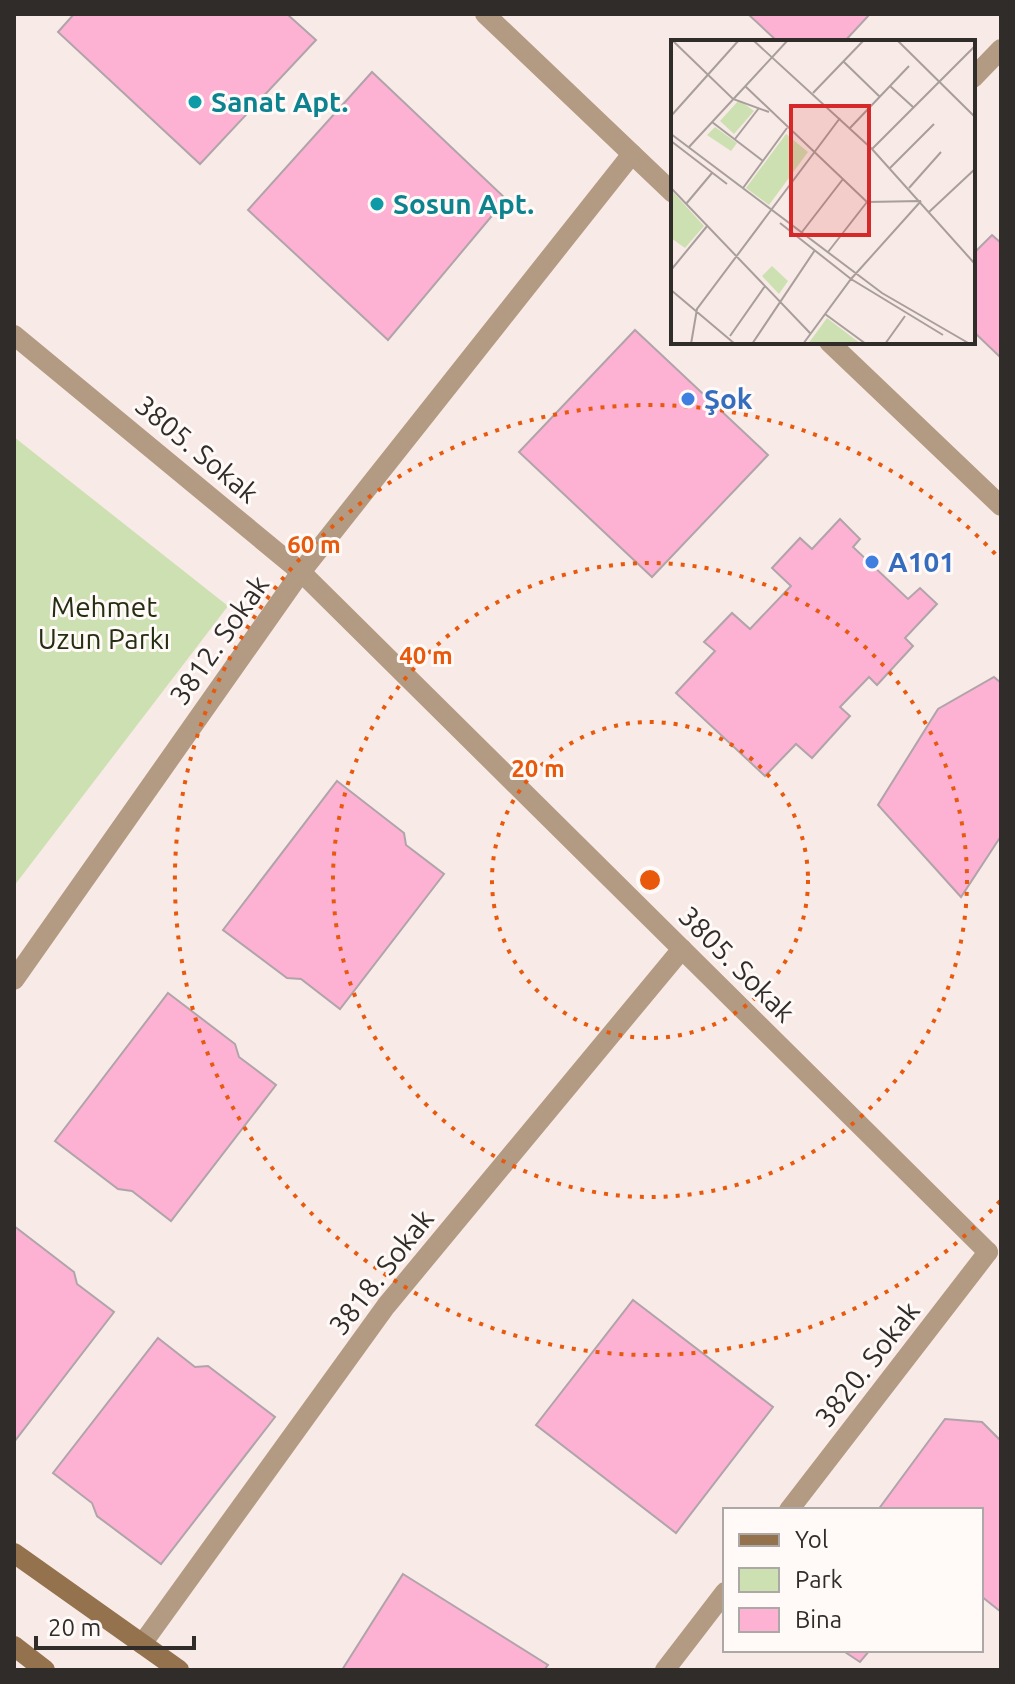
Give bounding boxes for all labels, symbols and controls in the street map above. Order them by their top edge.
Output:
inset map [671,40,975,344]
place label: Sanat Apt. [211,86,349,117]
marker: Sanat Apt. [186,93,204,111]
place label: Sosun Apt. [393,188,534,219]
marker: Sosun Apt. [368,195,386,213]
place label: Şok [704,383,753,415]
street label: 3805. Sokak [130,388,265,509]
marker: Şok [679,390,697,408]
text: 60 m [287,531,341,558]
place label: A101 [888,546,955,577]
marker: A101 [863,553,881,571]
street label: 3812. Sokak [163,569,274,710]
park label: Mehmet Uzun Parkı [38,591,170,654]
text: 40 m [399,642,453,669]
text: 20 m [511,755,565,782]
centre of rings [636,866,664,894]
street label: 3805. Sokak [673,900,801,1028]
street label: 3818. Sokak [322,1203,439,1340]
street label: 3820. Sokak [808,1295,925,1432]
legend [723,1508,983,1652]
text: Yol [795,1526,828,1553]
text: Park [795,1566,843,1593]
scale bar [36,1600,194,1650]
text: Bina [795,1606,842,1633]
text: 20 m [48,1614,101,1641]

